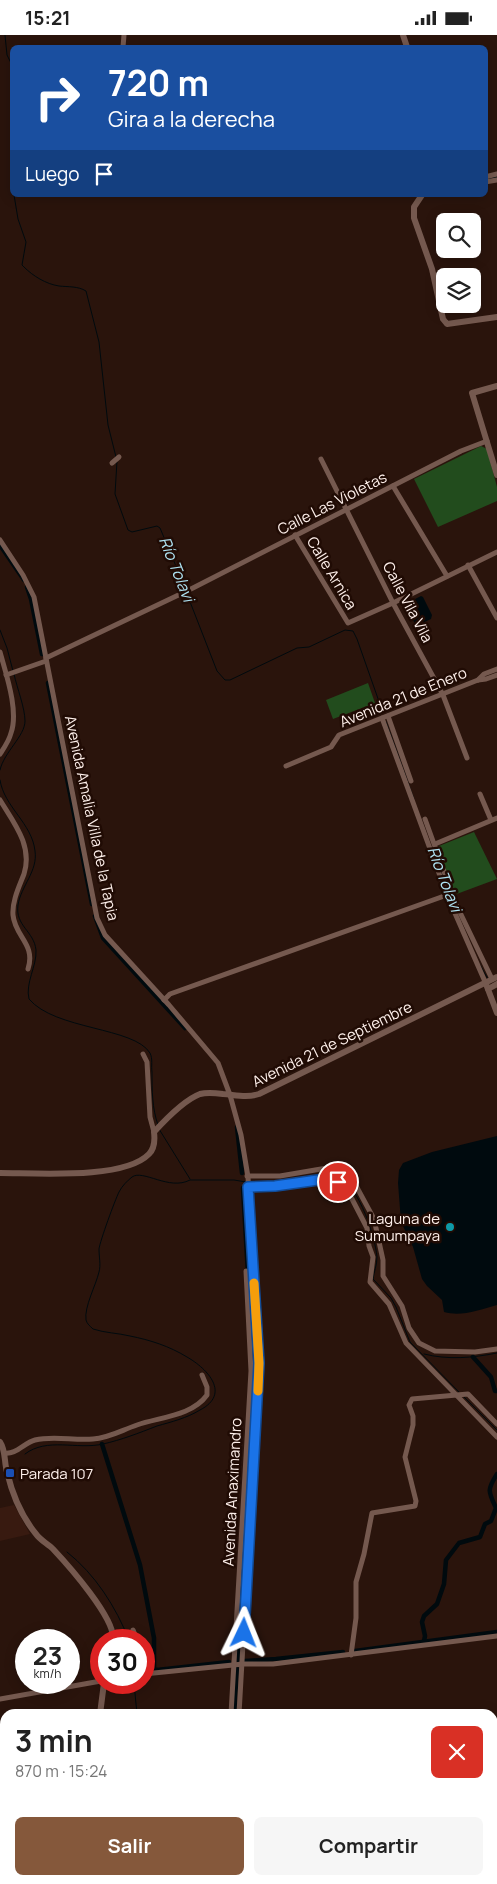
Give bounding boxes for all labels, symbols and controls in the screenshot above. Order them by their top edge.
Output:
text: 15:21 [25,5,71,31]
text: 720 m [108,59,209,107]
icon: right [25,65,90,130]
text: Gira a la derecha [108,104,275,134]
icon: arrive [90,160,118,188]
text: Luego [25,161,80,187]
map controls [436,213,481,313]
button: search [436,213,481,258]
button: layers [436,268,481,313]
street label: Calle Las Violetas [274,466,390,540]
water label: Río Tolavi [154,533,201,607]
street label: Calle Arnica [302,533,362,613]
street label: Calle Vila Vila [378,558,438,646]
street label: Avenida 21 de Enero [336,662,470,732]
street label: Avenida Amalia Villa de la Tapia [60,713,124,923]
water label: Río Tolavi [422,843,468,917]
street label: Avenida 21 de Septiembre [248,996,416,1092]
pin [317,1161,359,1203]
icon: arrive [324,1168,352,1196]
place label: Laguna de Sumumpaya [355,1208,440,1246]
marker: Laguna de Sumumpaya [444,1221,456,1233]
street label: Avenida Anaximandro [218,1417,246,1567]
place label: Parada 107 [20,1463,93,1484]
marker: Parada 107 [4,1467,16,1479]
position arrow [217,1606,269,1658]
speed limit sign: 30 [90,1629,155,1694]
text: 23 [33,1638,62,1673]
text: km/h [34,1665,61,1682]
text: 3 min [15,1720,93,1761]
button: close [431,1726,483,1778]
text: 870 m · 15:24 [15,1760,107,1782]
button: Salir [15,1817,244,1875]
button: Compartir [254,1817,483,1875]

